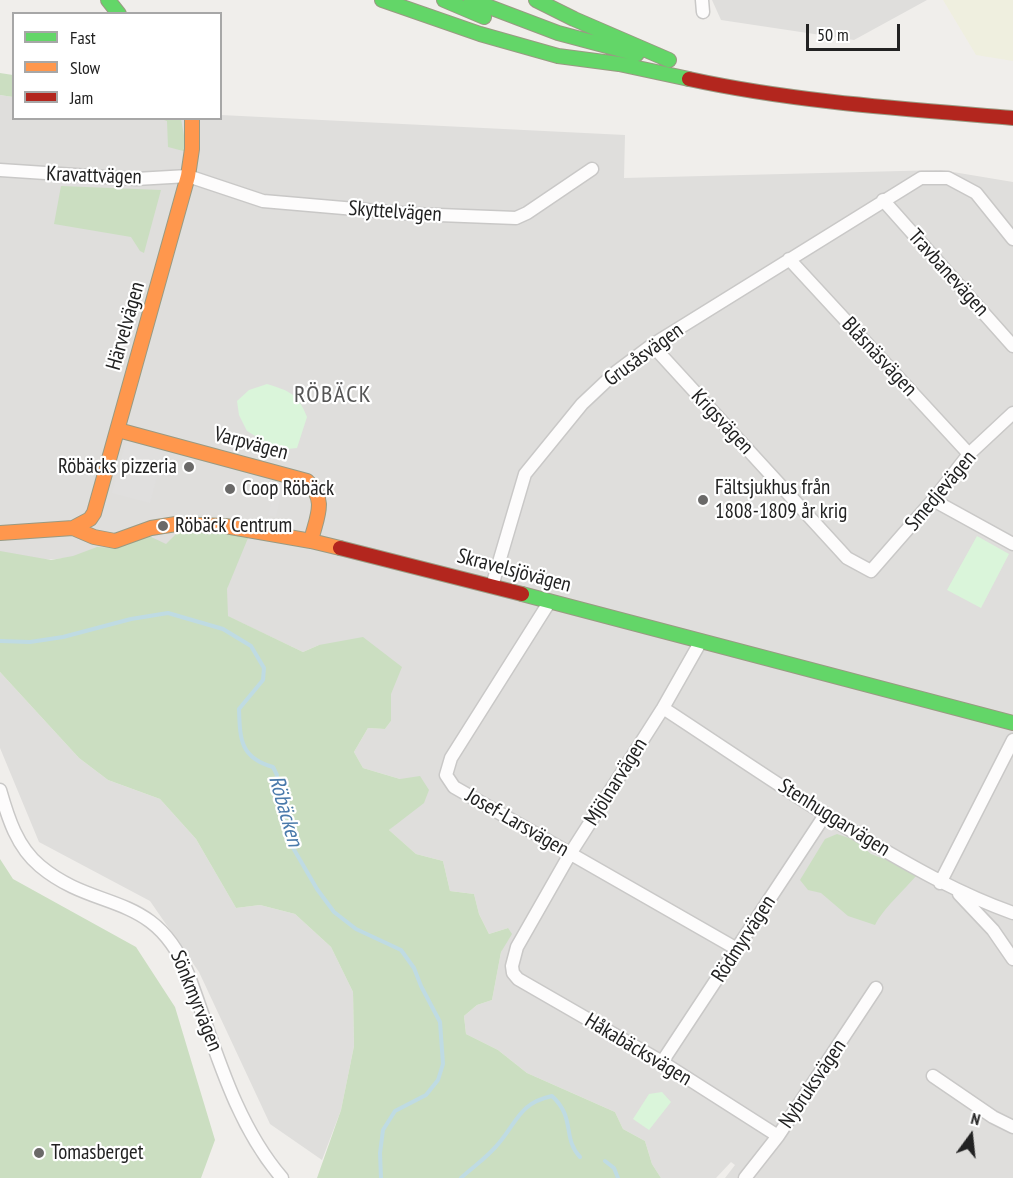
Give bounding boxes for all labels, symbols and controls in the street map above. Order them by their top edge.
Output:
legend [12,12,222,120]
scale bar [809,12,904,50]
text: 50 m [817,23,849,46]
text: Fast [70,26,96,49]
text: Slow [70,56,100,79]
text: Jam [70,86,93,109]
street label: Kravattvägen [46,162,142,190]
street label: Skyttelvägen [347,196,443,228]
street label: Travbanevägen [902,224,994,322]
street label: Härvelvägen [101,279,151,373]
street label: Blåsnäsvägen [836,312,922,402]
street label: Grusåsvägen [600,318,688,392]
district label: RÖBÄCK [294,381,372,409]
street label: Krigsvägen [686,384,758,460]
street label: Varpvägen [211,422,291,466]
street label: Smedjevägen [900,446,982,536]
place label: Röbäcks pizzeria [58,454,177,480]
marker: Röbäcks pizzeria [182,460,196,474]
place label: Fältsjukhus från 1808-1809 år krig [715,475,847,525]
place label: Coop Röbäck [242,476,334,502]
marker: Coop Röbäck [223,482,237,496]
marker: Fältsjukhus från 1808-1809 år krig [696,493,710,507]
place label: Röbäck Centrum [175,513,292,539]
marker: Röbäck Centrum [156,519,170,533]
street label: Skravelsjövägen [454,544,574,598]
street label: Mjölnarvägen [579,733,653,831]
water label: Röbäcken [262,773,308,849]
street label: Stenhuggarvägen [774,774,894,862]
street label: Josef-Larsvägen [461,783,573,863]
street label: Rödmyrvägen [707,891,781,987]
street label: Sönkmyrvägen [164,947,228,1055]
street label: Håkabäcksvägen [580,1008,696,1092]
street label: Nybruksvägen [774,1035,852,1133]
north arrow [941,1106,1001,1166]
text: N [969,1108,982,1129]
place label: Tomasberget [51,1140,144,1166]
marker: Tomasberget [32,1146,46,1160]

